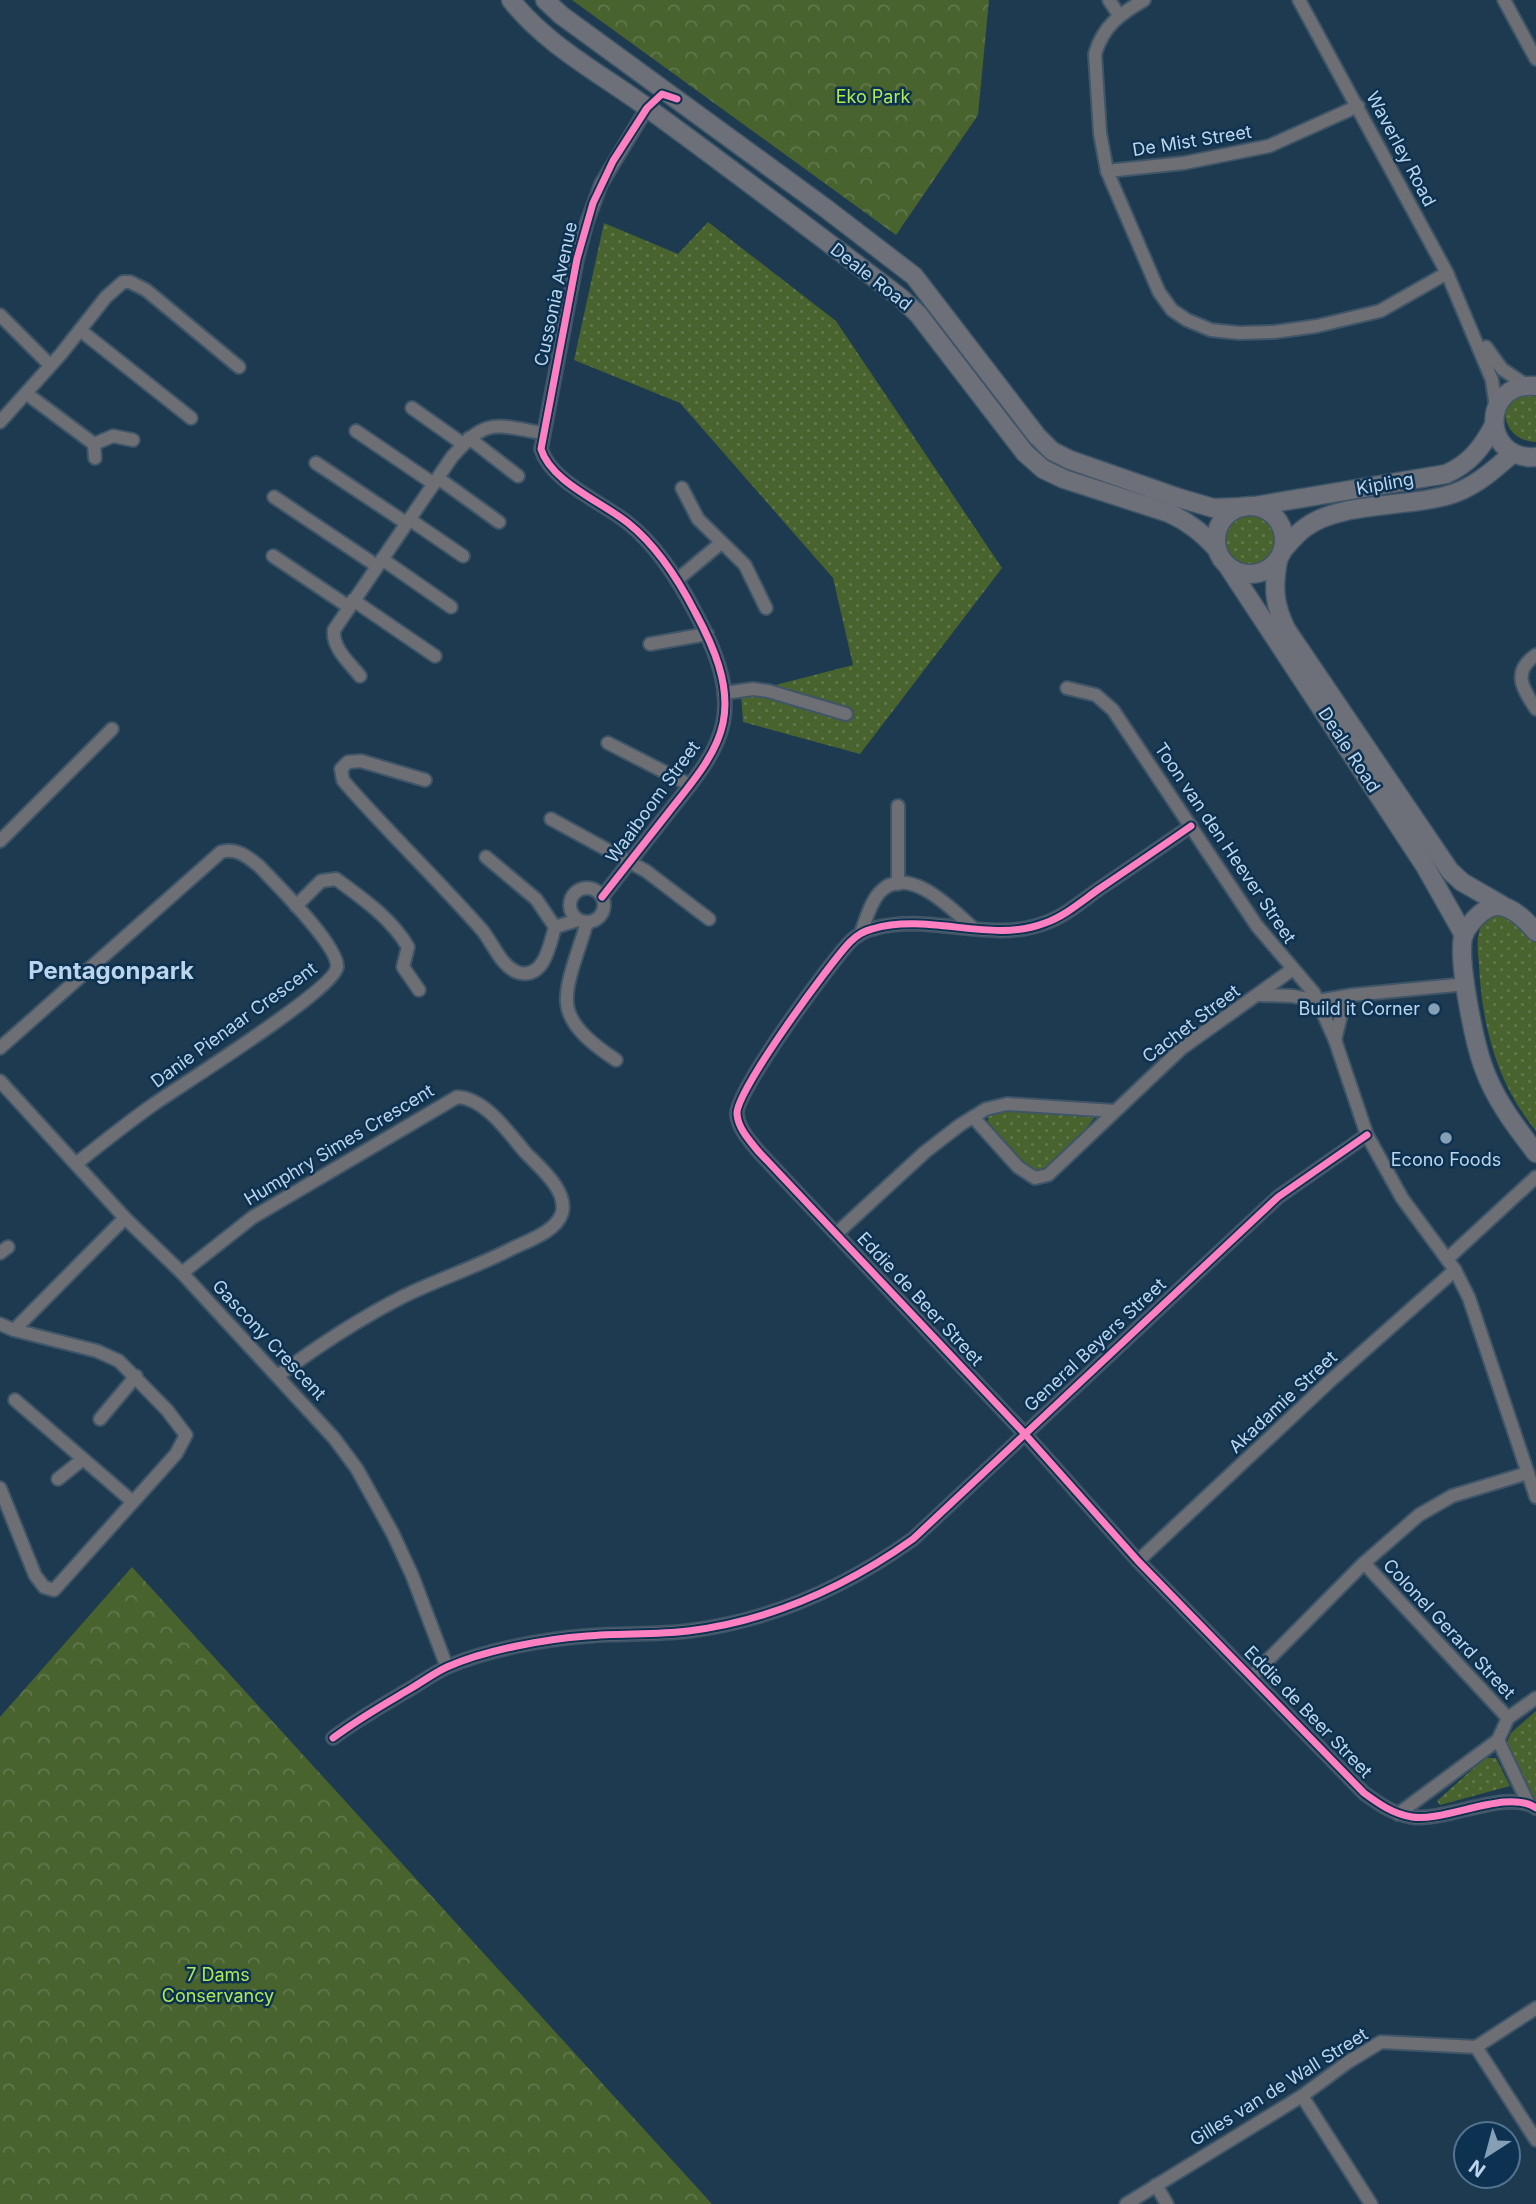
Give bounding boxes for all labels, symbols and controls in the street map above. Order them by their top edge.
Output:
park label: Eko Park [836,86,910,107]
street label: Waverley Road [1362,88,1441,210]
street label: De Mist Street [1131,121,1253,160]
street label: Cussonia Avenue [530,220,581,368]
street label: Deale Road [827,238,916,315]
street label: Kipling [1354,468,1415,499]
street label: Deale Road [1314,703,1385,796]
street label: Waaiboom Street [601,737,704,867]
street label: Toon van den Heever Street [1150,738,1301,947]
district label: Pentagonpark [28,956,194,985]
street label: Danie Pienaar Crescent [147,957,321,1092]
street label: Cachet Street [1138,980,1244,1067]
place label: Build it Corner [1299,998,1420,1019]
marker: Build it Corner [1426,1001,1442,1017]
street label: Humphry Simes Crescent [240,1080,437,1210]
marker: Econo Foods [1438,1130,1454,1146]
place label: Econo Foods [1391,1149,1501,1170]
street label: Eddie de Beer Street [853,1228,988,1370]
street label: General Beyers Street [1020,1274,1170,1416]
street label: Gascony Crescent [208,1275,331,1404]
street label: Akadamie Street [1224,1346,1341,1457]
street label: Colonel Gerard Street [1379,1554,1520,1703]
street label: Eddie de Beer Street [1240,1642,1377,1782]
park label: 7 Dams Conservancy [162,1964,274,2006]
street label: Gilles van de Wall Street [1186,2023,1372,2150]
north arrow [1452,2120,1522,2190]
text: N [1465,2155,1490,2182]

